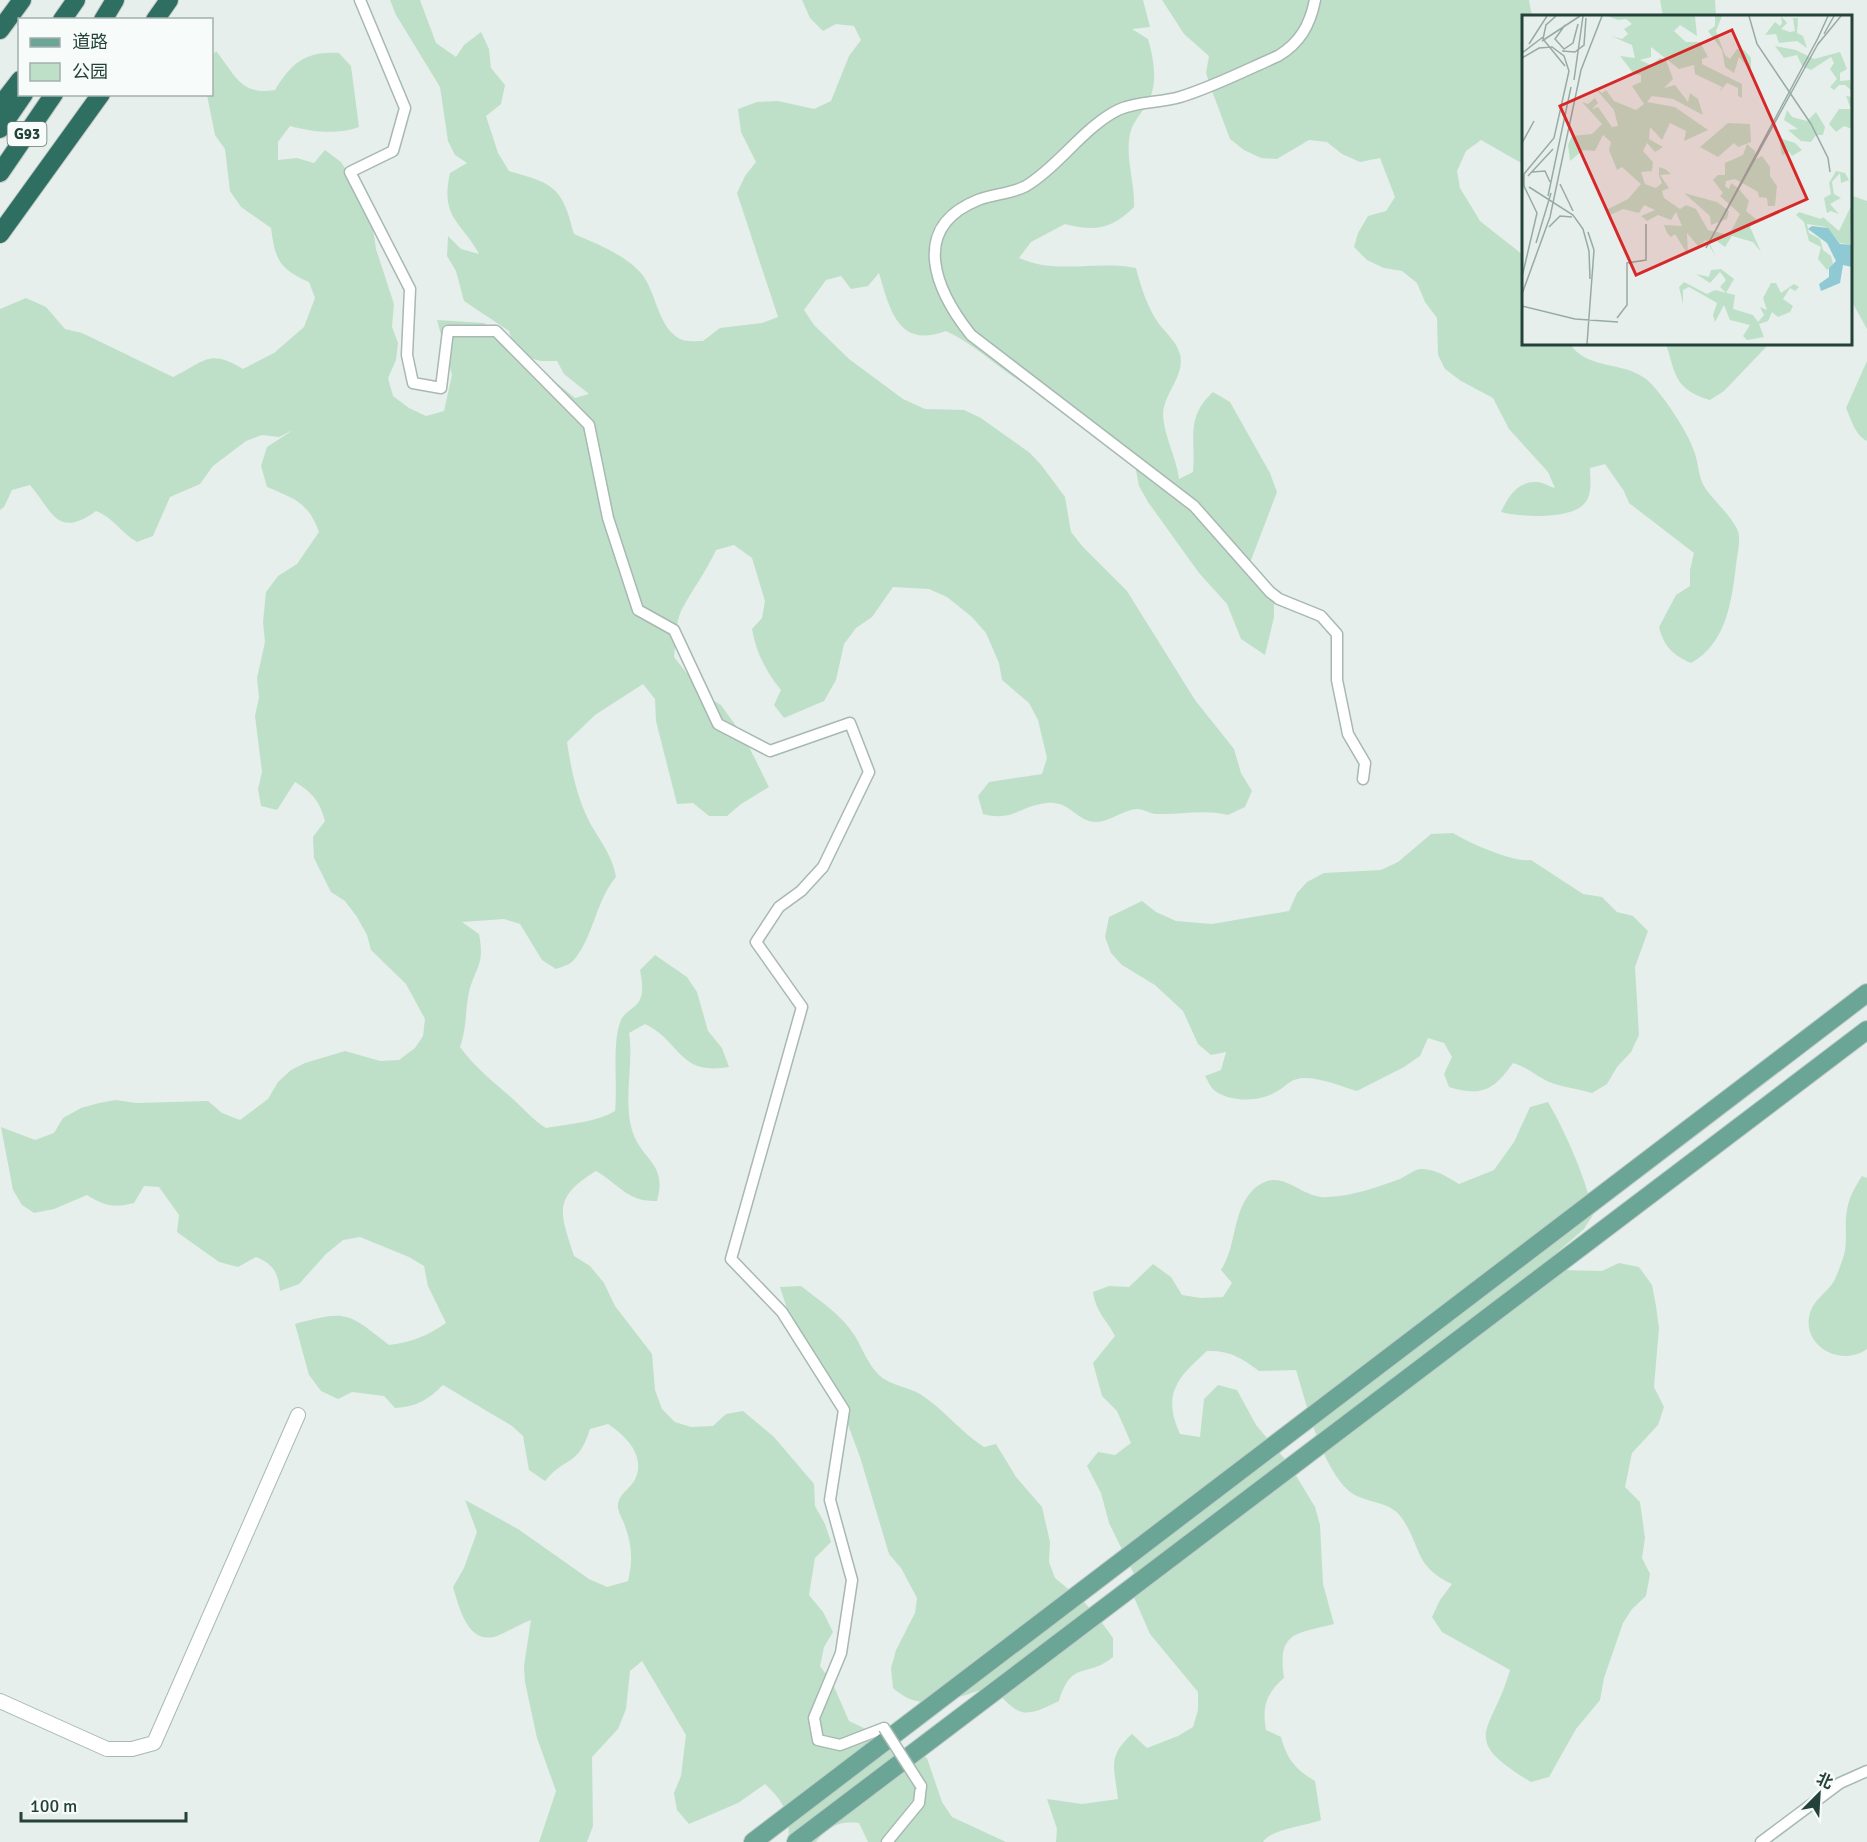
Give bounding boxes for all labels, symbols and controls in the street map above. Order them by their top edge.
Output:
inset map [1522,15,1852,345]
legend [18,18,213,96]
text: 道路 [72,31,108,53]
text: 公园 [72,61,108,83]
road number: G93 [8,122,46,146]
north arrow [1789,1764,1849,1824]
text: 北 [1813,1769,1836,1794]
scale bar [21,1785,186,1823]
text: 100 m [30,1795,77,1817]

